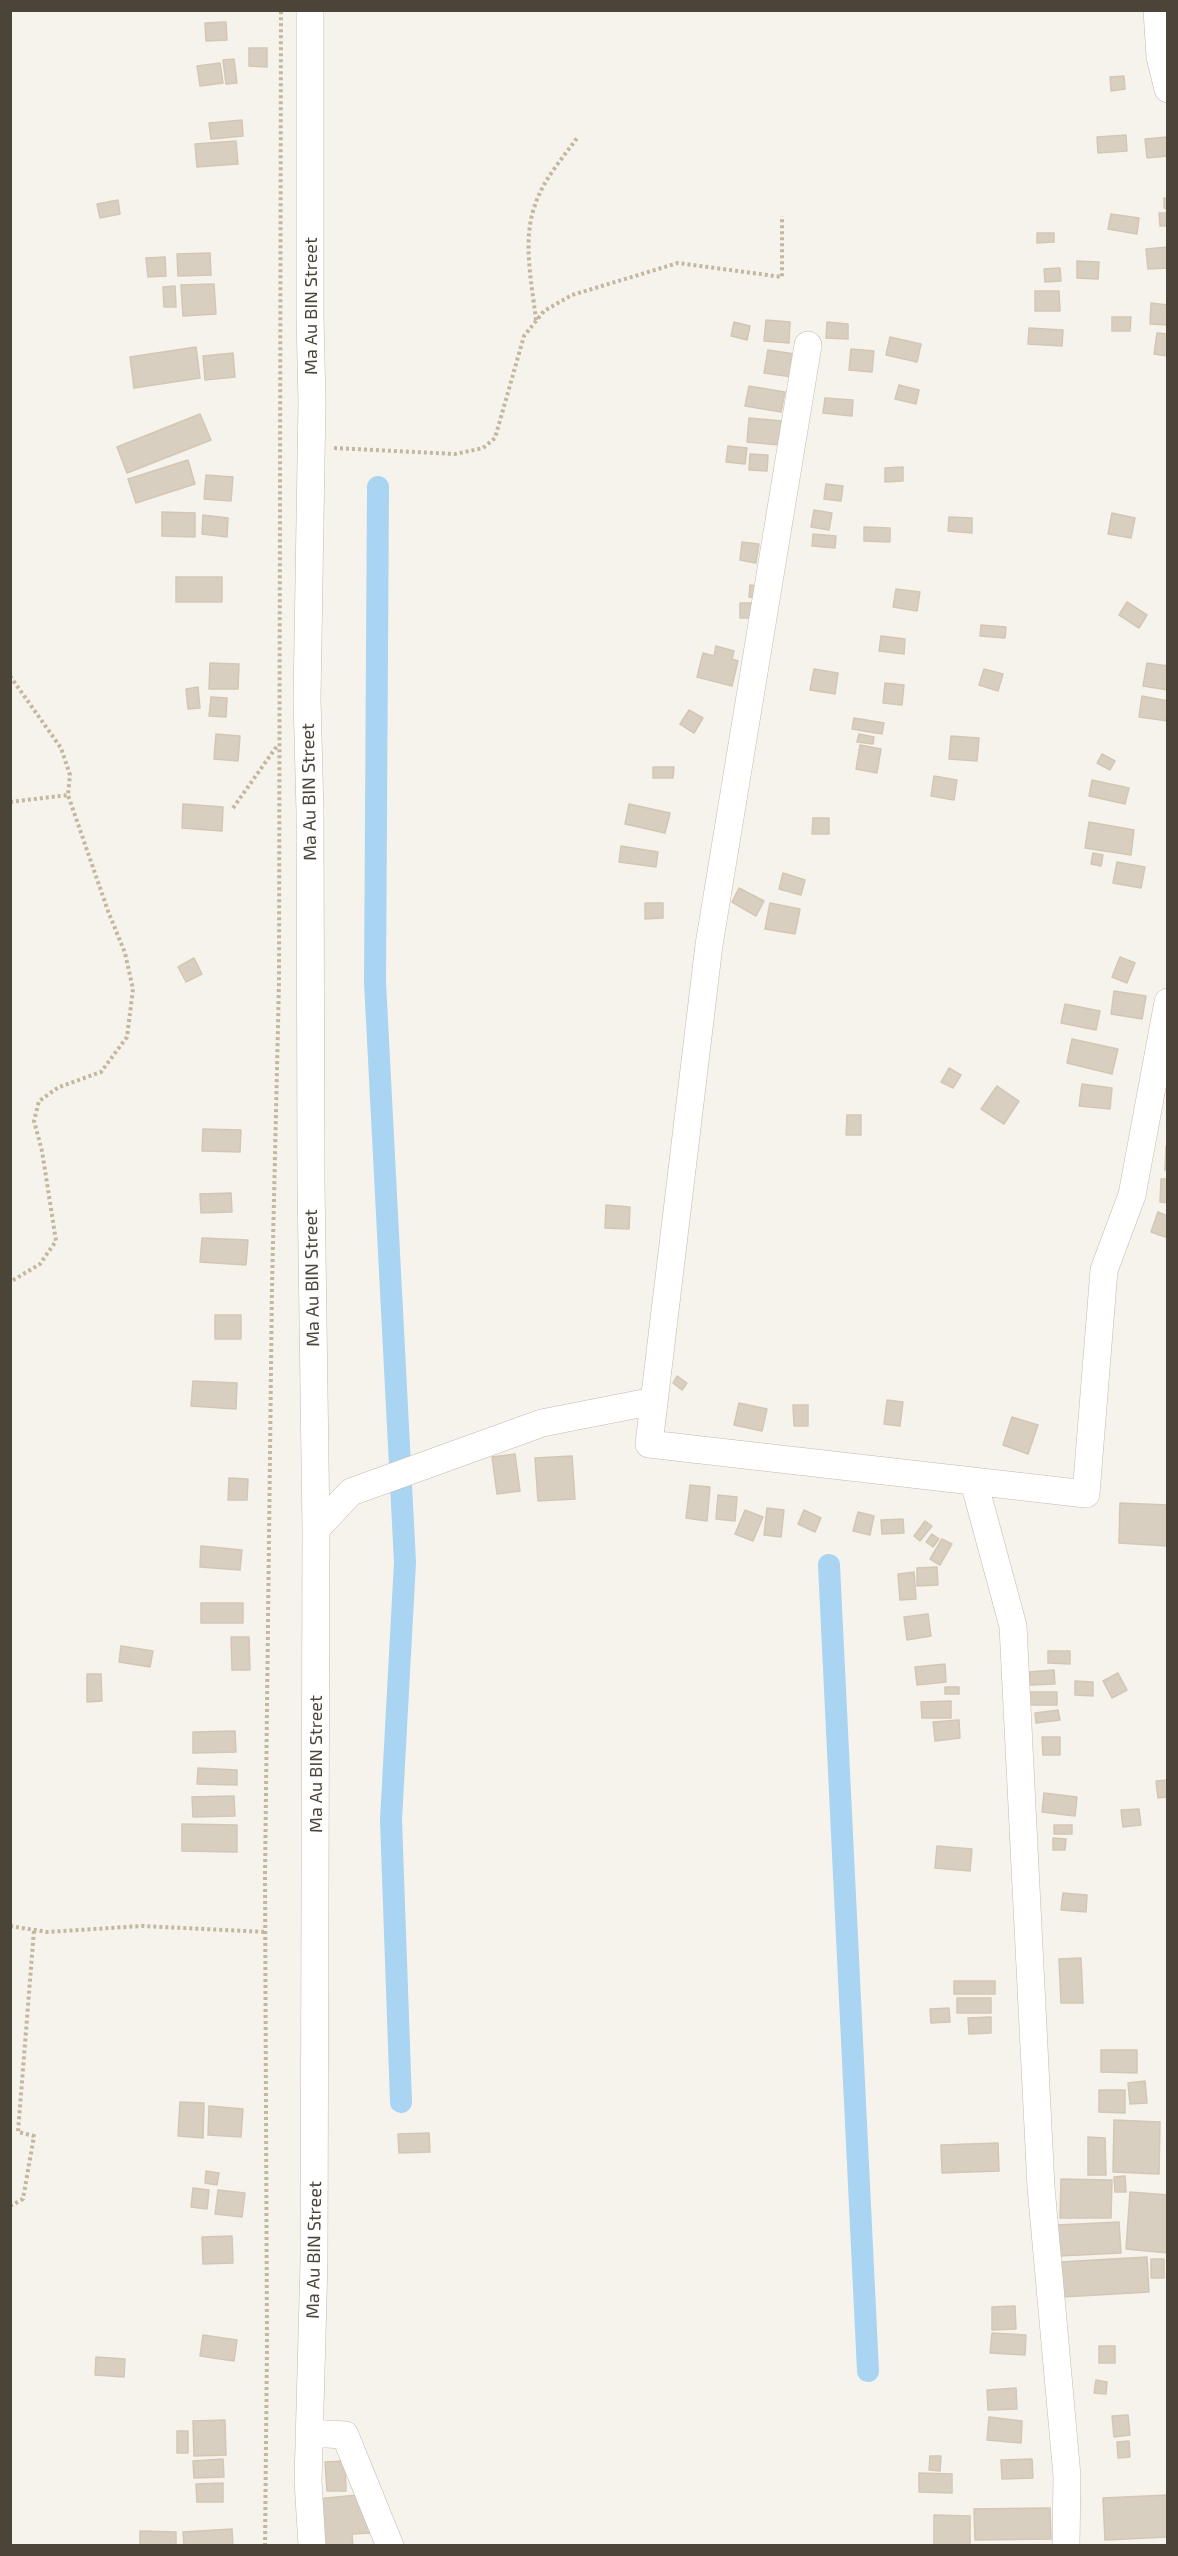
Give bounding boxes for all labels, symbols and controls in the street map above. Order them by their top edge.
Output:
street label: Ma Au BIN Street [300,237,322,375]
street label: Ma Au BIN Street [297,723,321,861]
street label: Ma Au BIN Street [300,1209,324,1347]
street label: Ma Au BIN Street [305,1695,327,1833]
street label: Ma Au BIN Street [302,2181,326,2319]

